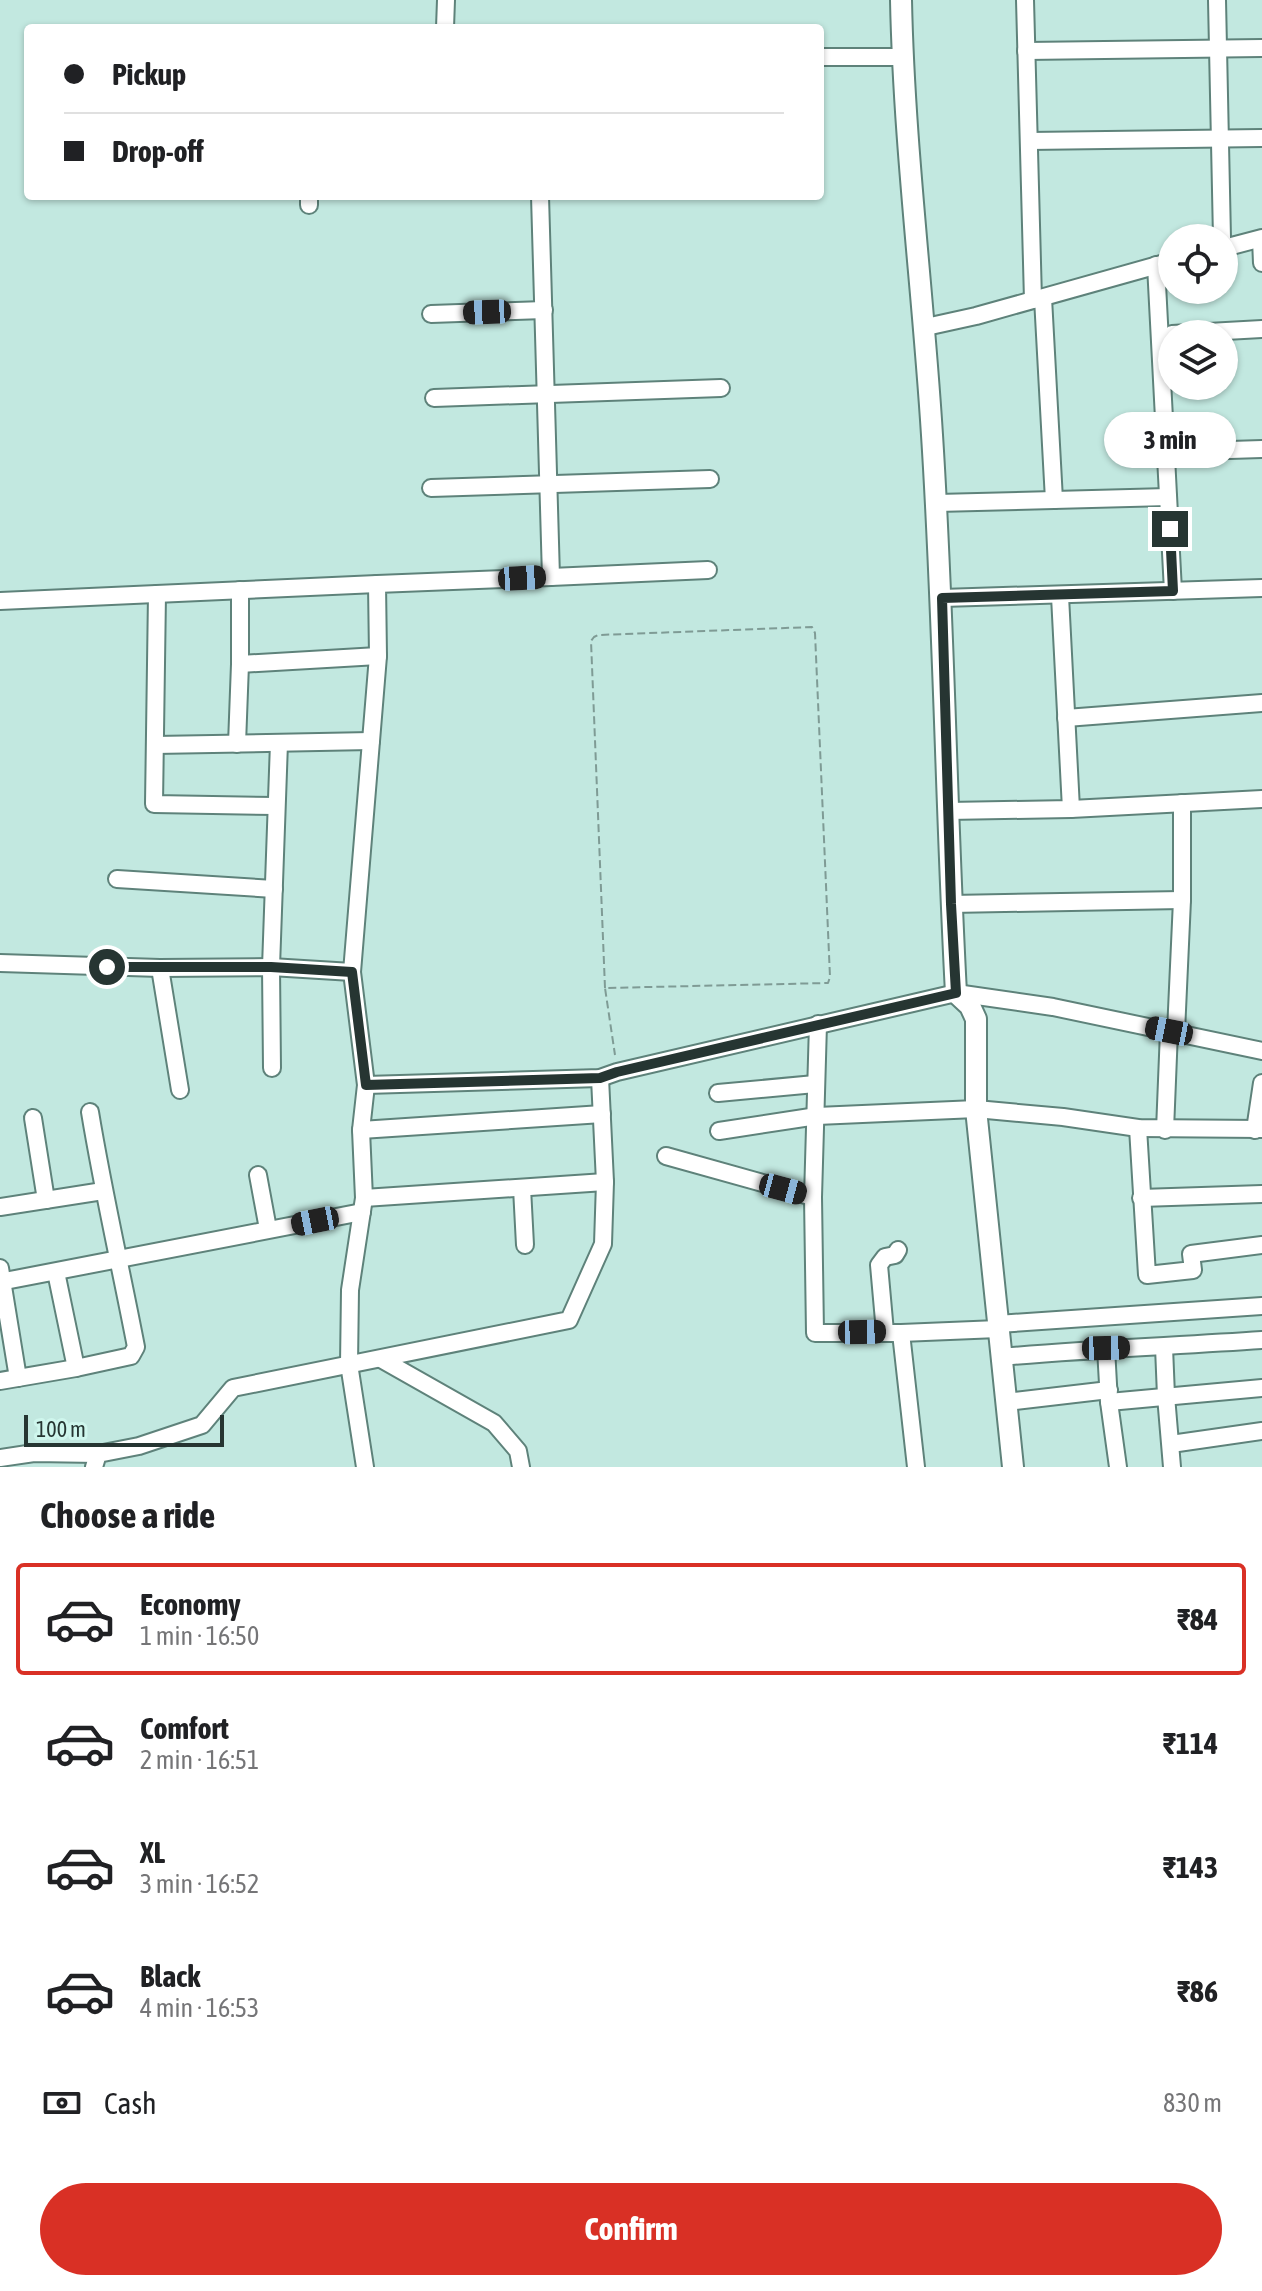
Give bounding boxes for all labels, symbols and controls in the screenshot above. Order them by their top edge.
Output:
text: Pickup [112,57,186,91]
text: Drop-off [112,134,204,168]
map controls [1158,224,1238,400]
button: locate [1158,224,1238,304]
car [463,299,511,325]
button: layers [1158,320,1238,400]
callout: 3 min [1104,413,1236,469]
text: 3 min [1143,425,1197,455]
route end [1152,511,1188,547]
car [497,565,547,591]
route start [89,949,125,985]
car [1143,1015,1195,1047]
car [757,1171,809,1207]
car [289,1205,341,1237]
car [838,1320,886,1344]
car [1082,1336,1130,1360]
scale bar [24,1411,224,1447]
text: 100 m [36,1416,86,1442]
text: Choose a ride [40,1494,215,1536]
icon: car [44,1583,116,1655]
text: Economy [140,1587,241,1621]
text: ₹84 [1177,1602,1218,1636]
text: 1 min · 16:50 [140,1621,259,1651]
icon: car [44,1707,116,1779]
text: Comfort [140,1711,229,1745]
text: ₹114 [1163,1726,1218,1760]
text: 2 min · 16:51 [140,1745,259,1775]
icon: car [44,1831,116,1903]
text: XL [140,1835,165,1869]
text: ₹143 [1163,1850,1218,1884]
text: 3 min · 16:52 [140,1869,259,1899]
icon: car [44,1955,116,2027]
text: Black [140,1959,200,1993]
text: ₹86 [1177,1974,1218,2008]
text: 4 min · 16:53 [140,1993,259,2023]
icon: cash [40,2081,84,2125]
text: Cash [104,2086,157,2120]
text: 830 m [1163,2088,1222,2118]
button: Confirm [40,2183,1222,2275]

